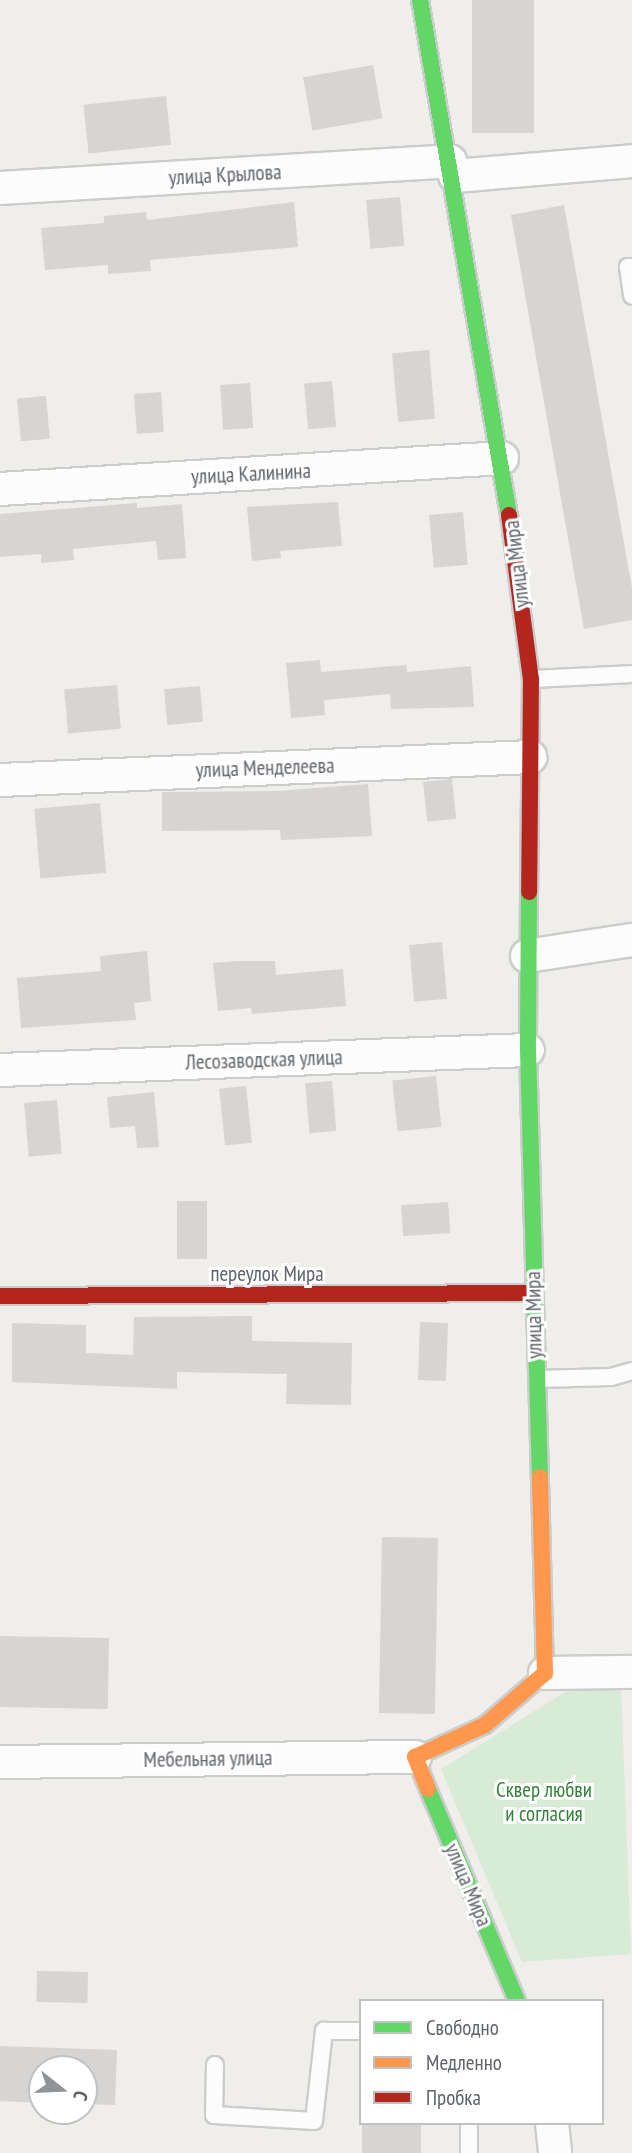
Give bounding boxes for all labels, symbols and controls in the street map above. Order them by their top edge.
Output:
street label: улица Крылова [168,159,282,191]
street label: улица Калинина [190,458,312,490]
street label: улица Мира [499,519,535,609]
street label: улица Менделеева [195,753,335,783]
street label: Лесозаводская улица [185,1045,343,1075]
street label: переулок Мира [210,1261,324,1287]
street label: улица Мира [521,1271,547,1359]
street label: Мебельная улица [143,1745,273,1773]
park label: Сквер любви и согласия [496,1777,592,1827]
street label: улица Мира [439,1840,497,1930]
legend [359,1999,604,2125]
text: Свободно [426,2014,499,2041]
text: Медленно [426,2049,502,2076]
north arrow [28,2055,98,2125]
text: Пробка [426,2084,481,2111]
text: С [68,2088,94,2104]

